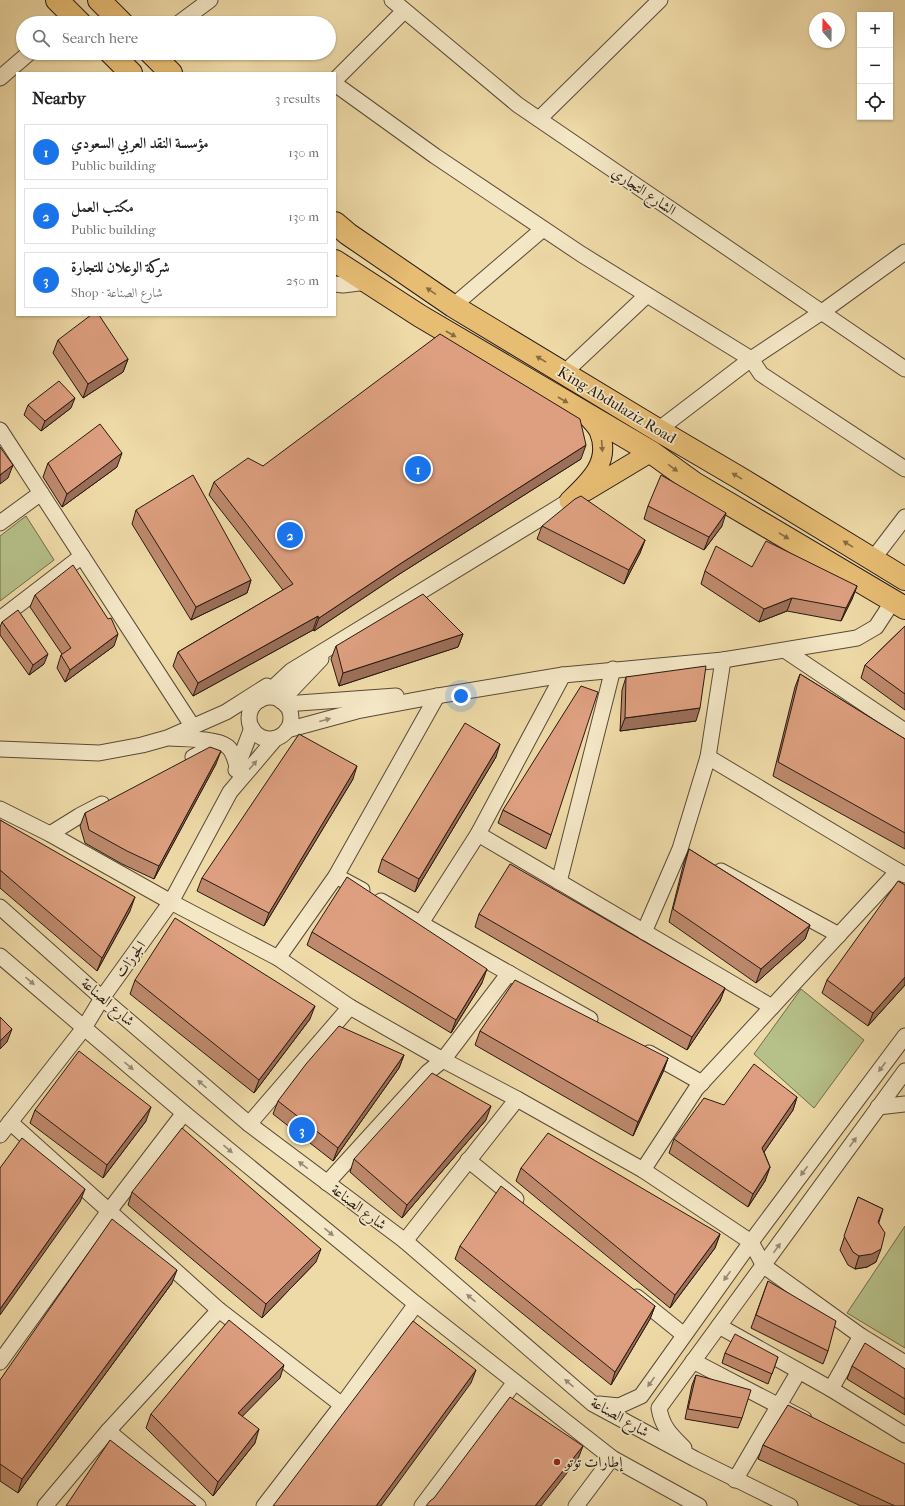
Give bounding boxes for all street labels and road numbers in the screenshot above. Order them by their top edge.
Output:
street label: الشارع التجاري [606,163,680,222]
street label: King Abdulaziz Road [555,363,680,448]
street label: الجوزات [111,937,149,981]
street label: شارع الصناعة [75,974,138,1033]
street label: شارع الصناعة [325,1180,390,1237]
street label: شارع الصناعة [586,1393,652,1444]

